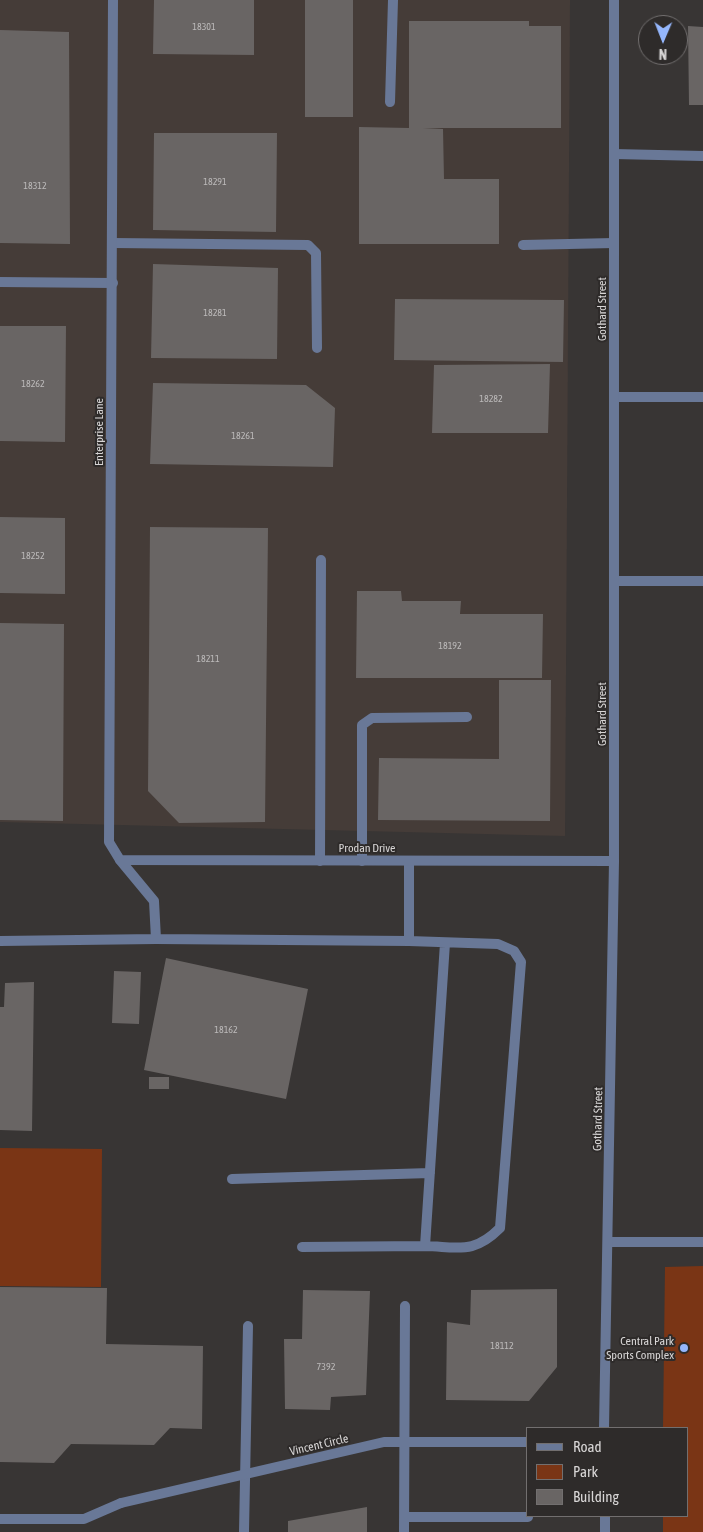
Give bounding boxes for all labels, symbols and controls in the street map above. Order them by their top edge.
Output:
north arrow [638,15,688,65]
house number: 18301 [192,21,216,33]
text: N [658,46,667,62]
house number: 18291 [203,176,227,188]
house number: 18312 [23,180,47,192]
street label: Gothard Street [595,277,609,341]
house number: 18281 [203,307,227,319]
house number: 18262 [21,378,45,390]
house number: 18282 [479,393,503,405]
street label: Enterprise Lane [92,398,106,466]
house number: 18261 [231,430,255,442]
house number: 18252 [21,550,45,562]
house number: 18192 [438,640,462,652]
house number: 18211 [196,653,220,665]
street label: Gothard Street [595,682,609,746]
street label: Prodan Drive [338,841,396,855]
house number: 18162 [214,1024,238,1036]
street label: Gothard Street [590,1087,606,1151]
place label: Central Park Sports Complex [606,1334,674,1362]
house number: 18112 [490,1340,514,1352]
marker: Central Park Sports Complex [678,1342,690,1354]
house number: 7392 [317,1361,335,1373]
legend [526,1427,688,1517]
street label: Vincent Circle [288,1431,350,1459]
text: Road [573,1438,602,1455]
text: Park [573,1463,598,1480]
text: Building [573,1488,619,1505]

